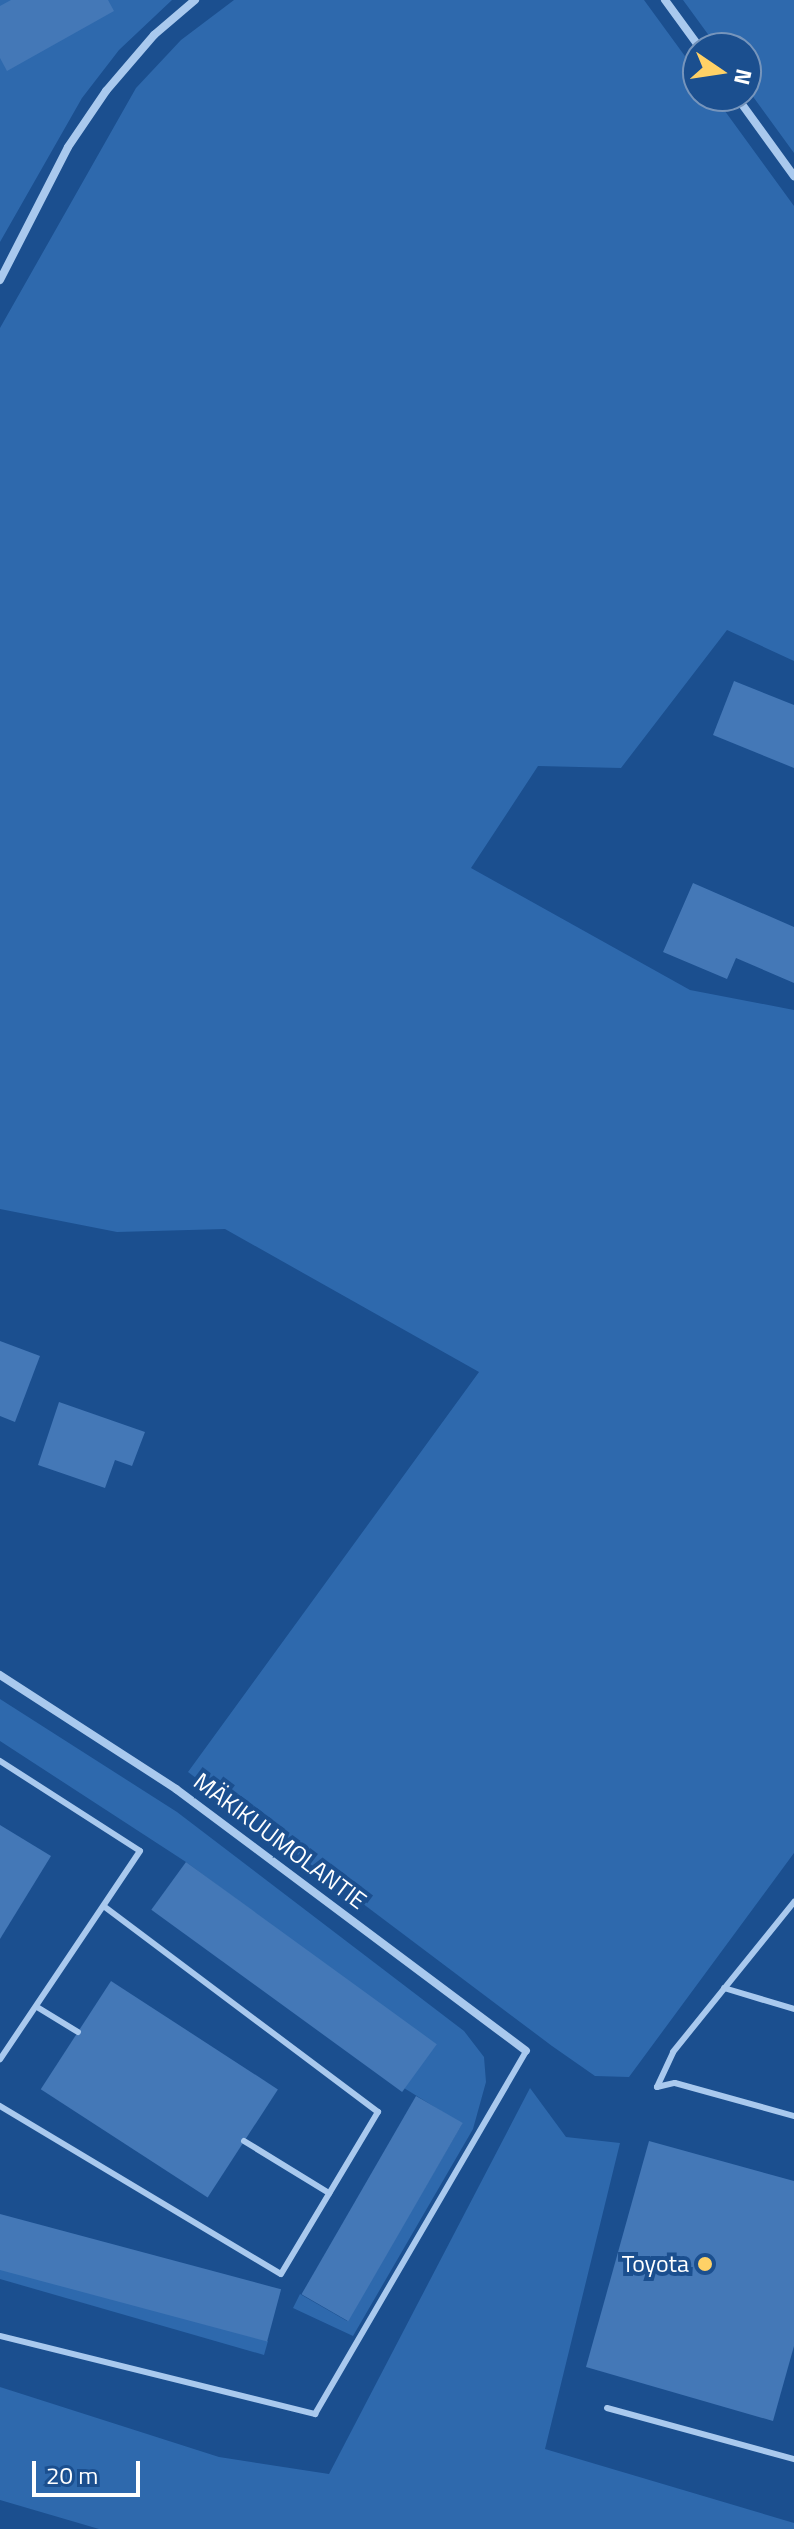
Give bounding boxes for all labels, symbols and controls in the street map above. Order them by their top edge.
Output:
north arrow [682,32,762,112]
text: N [725,66,762,88]
street label: MÄKIKUUMOLANTIE [188,1767,372,1915]
place label: Toyota [622,2250,689,2278]
marker: Toyota [696,2255,714,2273]
scale bar [36,2445,144,2495]
text: 20 m [46,2457,98,2493]

